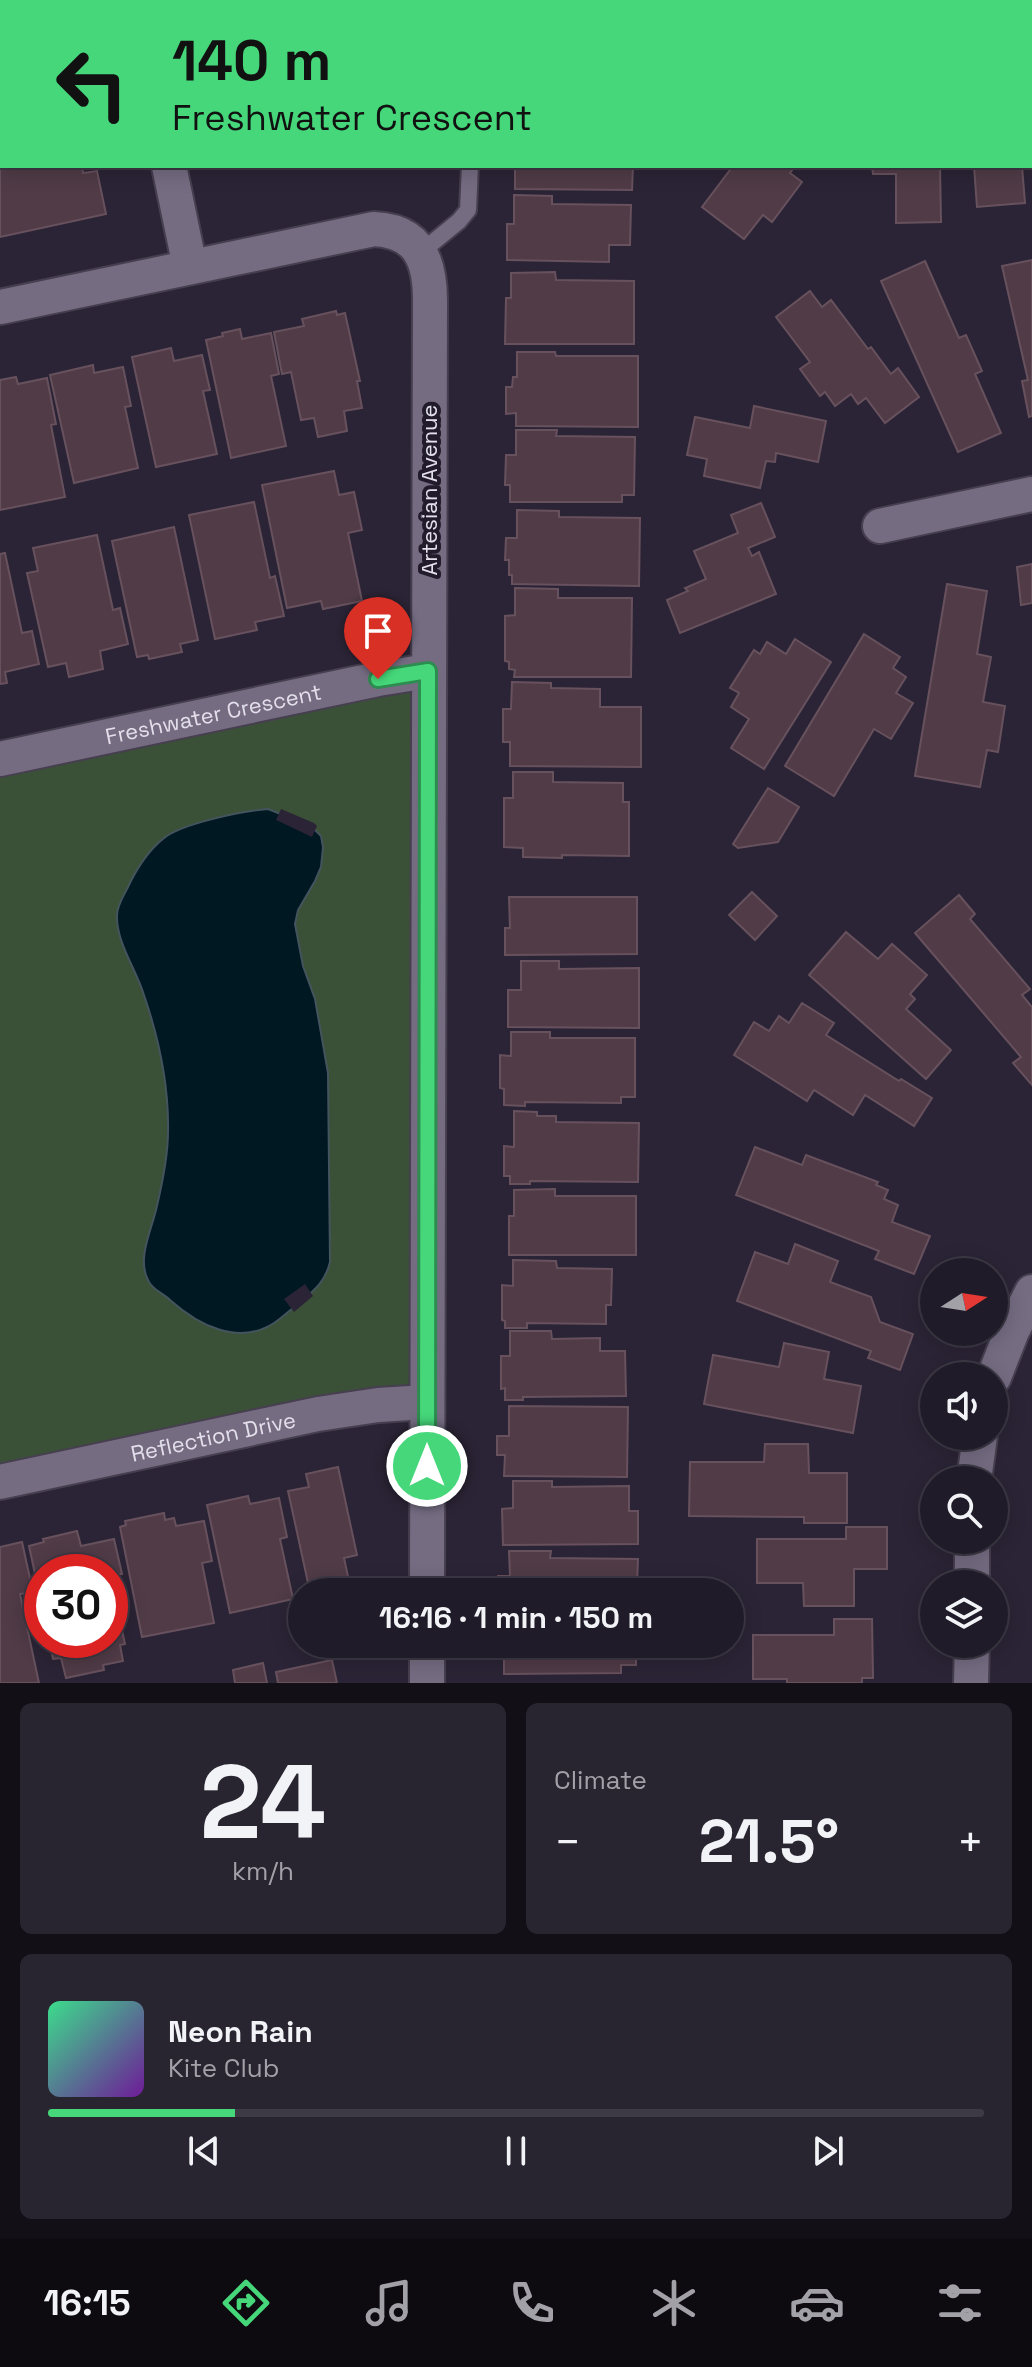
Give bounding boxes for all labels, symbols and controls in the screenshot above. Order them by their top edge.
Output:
text: 140 m [172,25,331,96]
icon: left [40,32,144,136]
text: Freshwater Crescent [172,95,532,141]
street label: Artesian Avenue [415,404,443,576]
pin [344,597,412,679]
icon: arrive [356,609,400,653]
street label: Freshwater Crescent [103,677,324,750]
north arrow [920,1258,1008,1346]
map controls [920,1258,1008,1658]
button: sound [920,1362,1008,1450]
street label: Reflection Drive [128,1405,298,1468]
position arrow [385,1424,469,1508]
button: search [920,1466,1008,1554]
speed limit sign: 30 [24,1554,128,1658]
button: layers [920,1570,1008,1658]
text: 16:16 · 1 min · 150 m [379,1598,653,1637]
text: 24 [200,1736,326,1868]
text: Climate [554,1763,647,1797]
text: 21.5° [699,1803,839,1880]
text: − [554,1814,581,1870]
text: + [957,1814,984,1870]
text: km/h [232,1854,294,1888]
text: Neon Rain [168,2012,313,2051]
text: Kite Club [168,2051,280,2085]
icon: previous [182,2129,226,2173]
icon: pause [494,2129,538,2173]
icon: next [806,2129,850,2173]
icon: directions [218,2275,274,2331]
icon: music [361,2275,417,2331]
icon: phone [504,2275,560,2331]
icon: climate [646,2275,702,2331]
icon: car [789,2275,845,2331]
icon: filters [932,2275,988,2331]
text: 16:15 [43,2280,131,2326]

